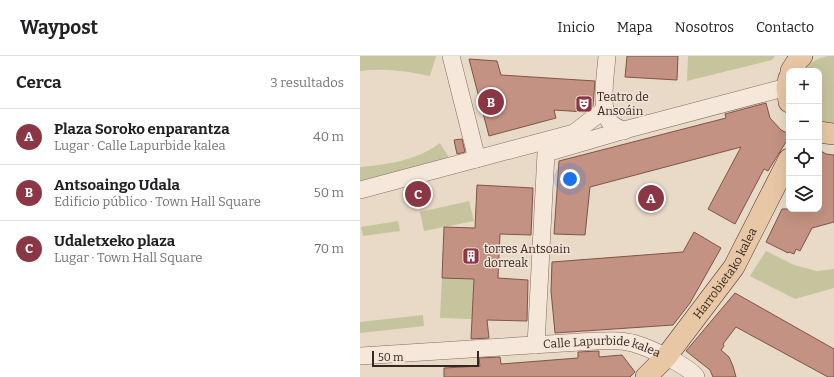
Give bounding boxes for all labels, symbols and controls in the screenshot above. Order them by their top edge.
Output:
text: Waypost [20,16,98,39]
text: Inicio [558,19,595,36]
text: Mapa [617,19,653,36]
text: Nosotros [675,19,734,36]
text: Contacto [756,19,814,36]
map controls [786,68,822,212]
button: + [786,68,822,104]
text: Cerca [16,72,61,93]
text: 3 resultados [270,75,344,90]
pin: B [478,87,504,117]
place label: Teatro de Ansoáin [597,90,649,118]
theatre icon: Teatro de Ansoáin [574,94,594,114]
button: − [786,104,822,140]
text: Plaza Soroko enparantza [54,120,230,138]
text: A [24,129,34,144]
text: 40 m [313,129,344,144]
text: Lugar · Calle Lapurbide kalea [54,138,226,153]
button: locate [786,140,822,176]
your location [560,169,580,189]
text: Antsoaingo Udala [54,176,180,194]
button: layers [786,176,822,212]
pin: C [405,179,431,209]
pin: A [638,183,664,213]
text: B [25,185,33,200]
text: 50 m [314,185,344,200]
text: Edificio público · Town Hall Square [54,194,261,209]
street label: Harrobietako kalea [690,225,760,322]
text: Udaletxeko plaza [54,232,175,250]
text: C [25,241,33,256]
text: 70 m [314,241,344,256]
place label: torres Antsoain dorreak [484,242,571,270]
building icon: torres Antsoain dorreak [461,246,481,266]
text: Lugar · Town Hall Square [54,250,202,265]
street label: Calle Lapurbide kalea [543,334,663,360]
scale bar [372,349,479,368]
text: 50 m [378,351,404,364]

